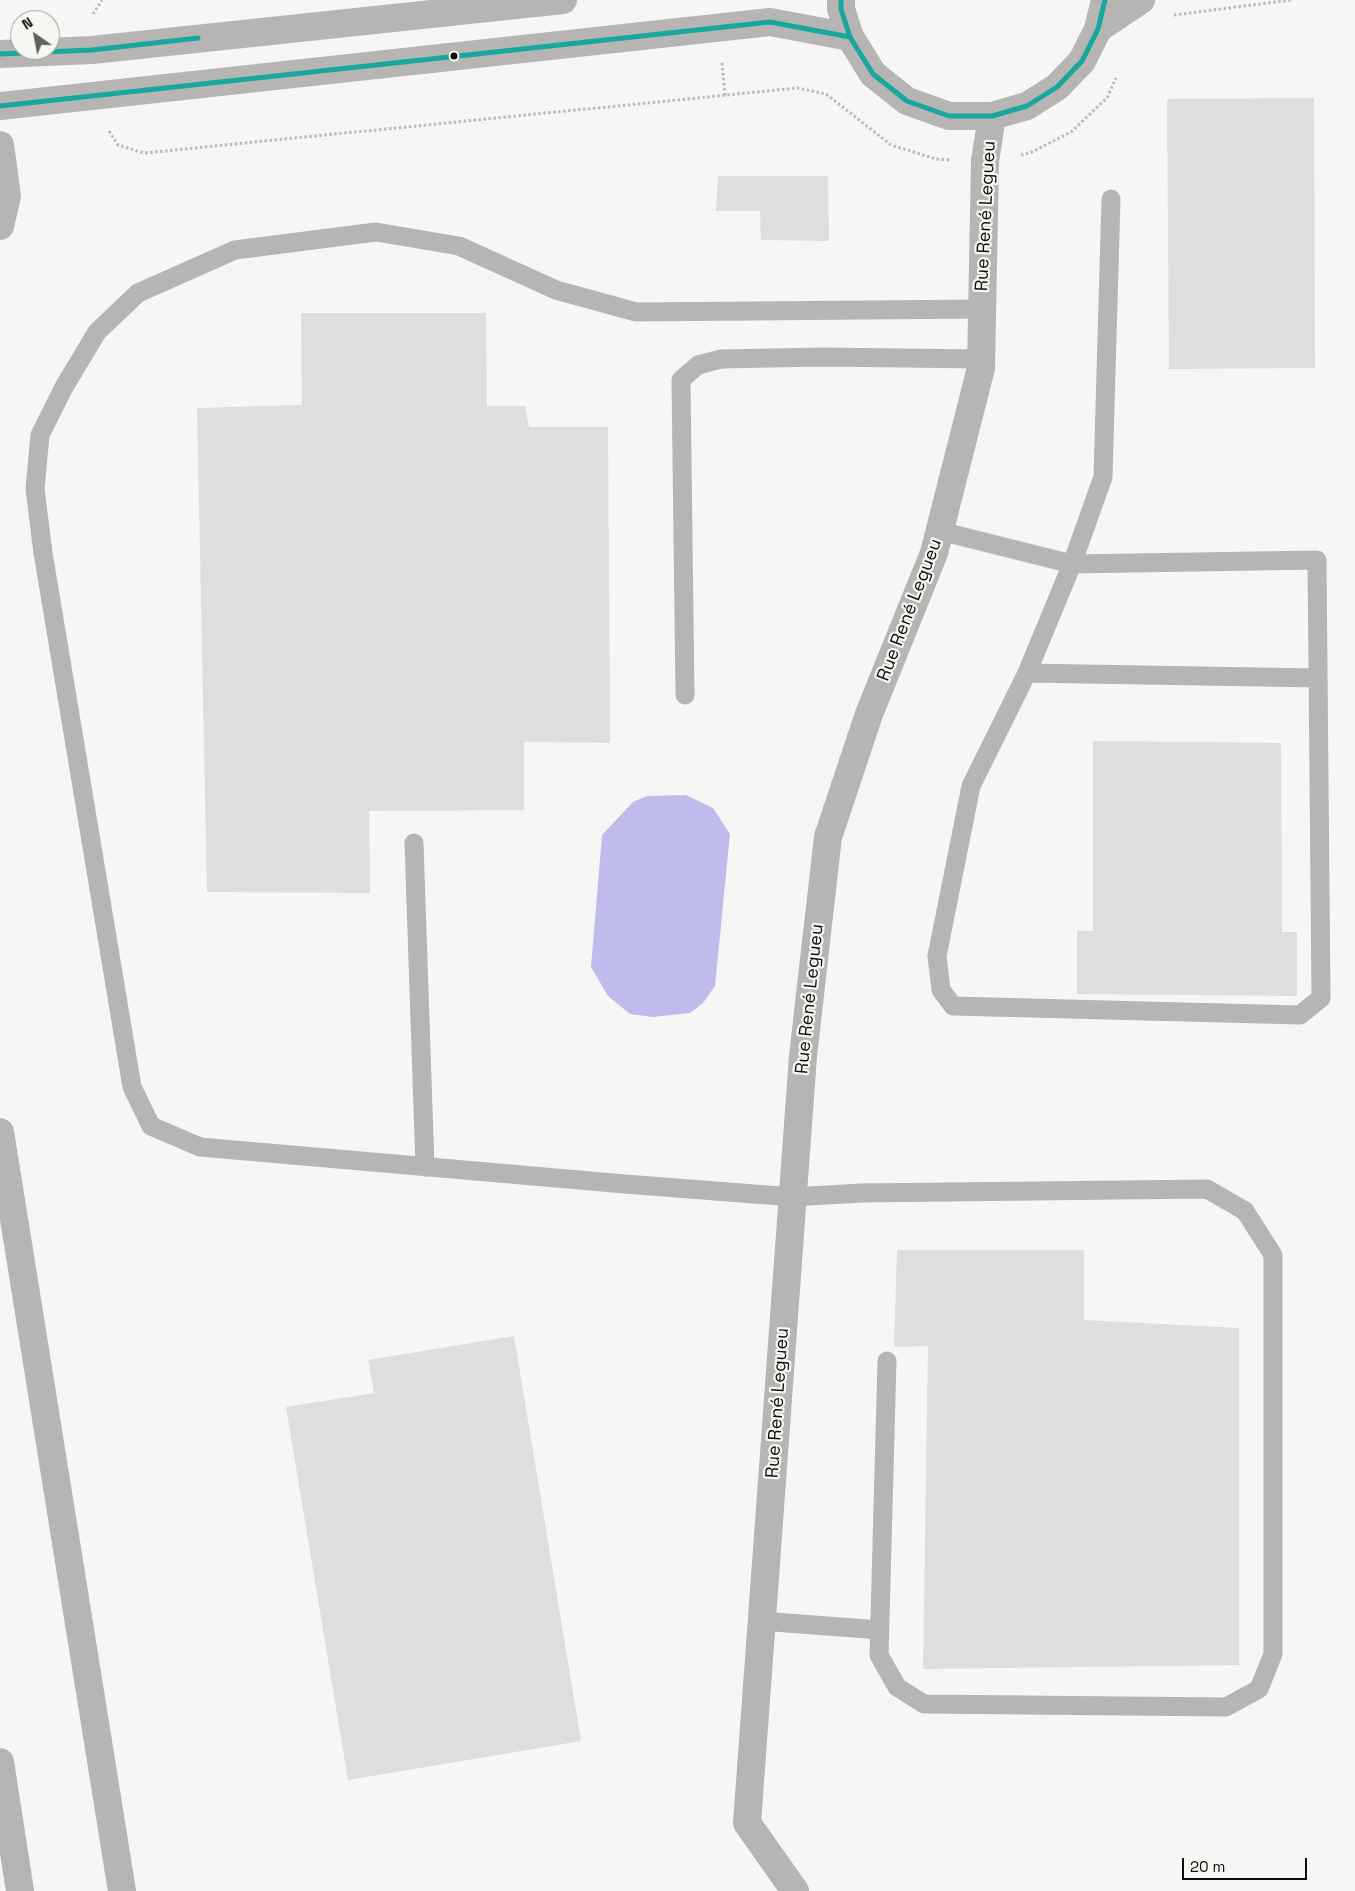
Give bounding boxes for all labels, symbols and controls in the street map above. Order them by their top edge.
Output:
north arrow [10,10,60,60]
text: N [19,13,36,33]
unlabelled marker [449,51,459,61]
street label: Rue René Legueu [971,140,1001,292]
street label: Rue René Legueu [873,536,947,684]
street label: Rue René Legueu [791,923,829,1075]
street label: Rue René Legueu [762,1327,794,1479]
scale bar [1185,1848,1310,1880]
text: 20 m [1190,1857,1225,1876]

